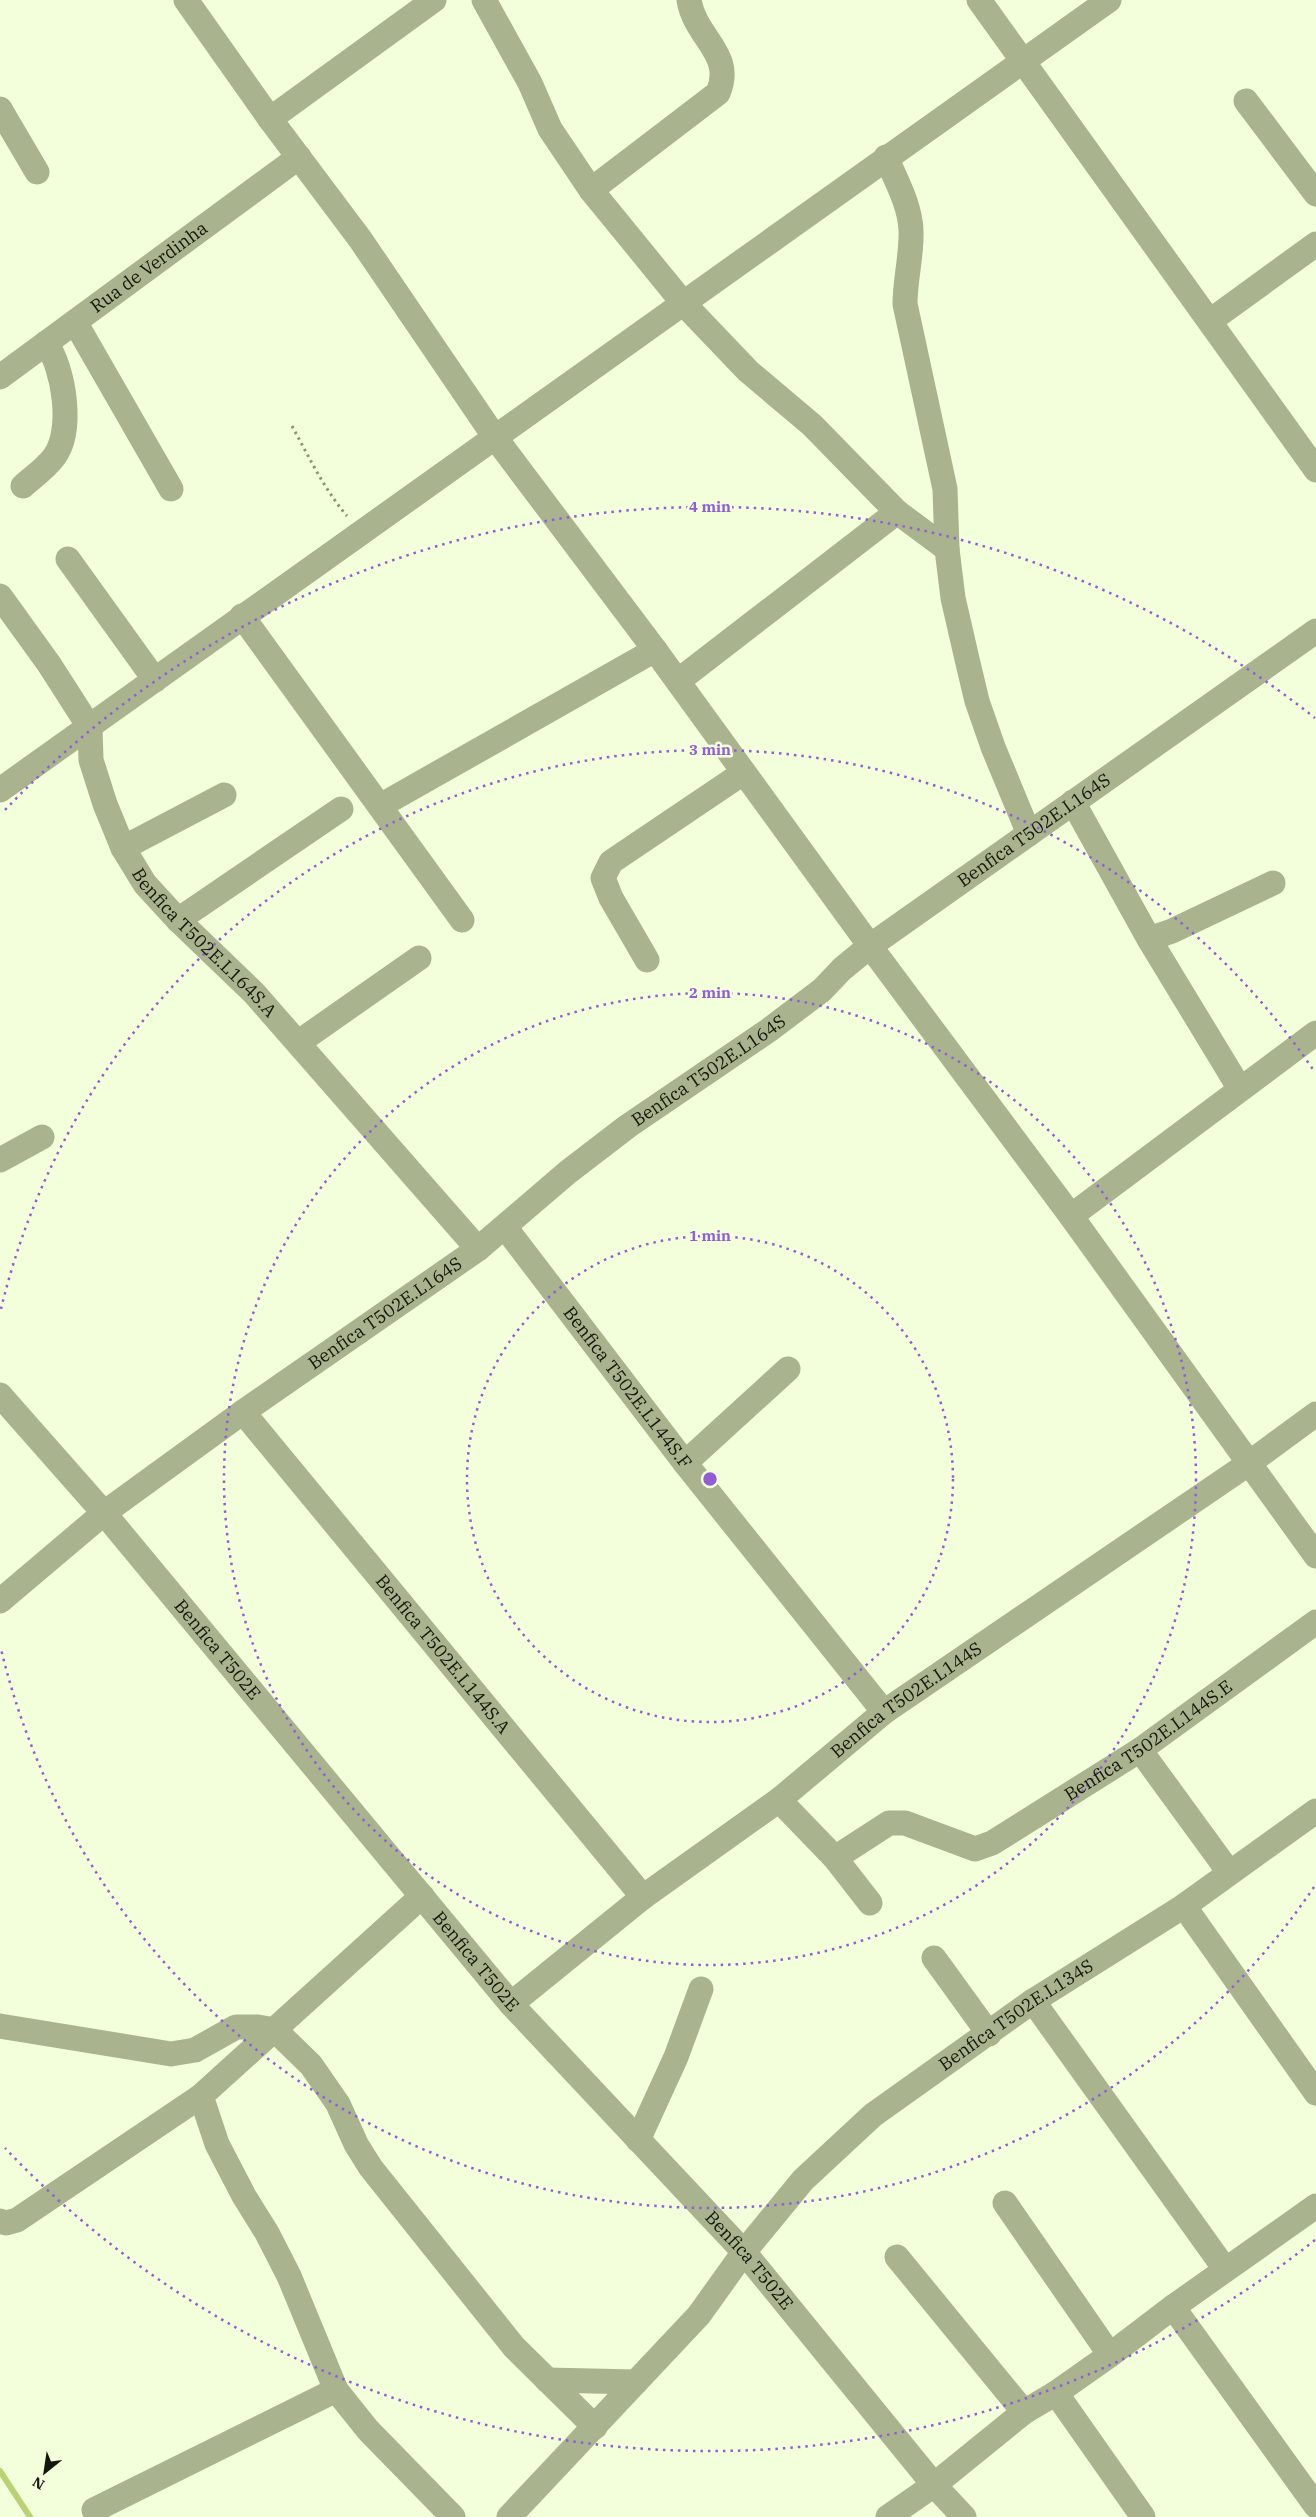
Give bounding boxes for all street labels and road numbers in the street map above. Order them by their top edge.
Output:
street label: Rua de Verdinha [86,216,212,318]
street label: Benfica T502E.L164S [953,768,1115,892]
street label: Benfica T502E.L164S.A [127,864,282,1022]
street label: Benfica T502E.L164S [627,1009,790,1131]
street label: Benfica T502E.L164S [303,1252,466,1374]
street label: Benfica T502E.L144S.F [559,1302,697,1473]
street label: Benfica T502E.L144S.A [371,1570,516,1739]
street label: Benfica T502E [169,1595,266,1704]
street label: Benfica T502E.L144S [826,1637,986,1763]
street label: Benfica T502E.L144S.E [1060,1675,1237,1806]
street label: Benfica T502E [428,1906,524,2016]
street label: Benfica T502E.L134S [934,1954,1098,2075]
street label: Benfica T502E [700,2206,798,2314]

